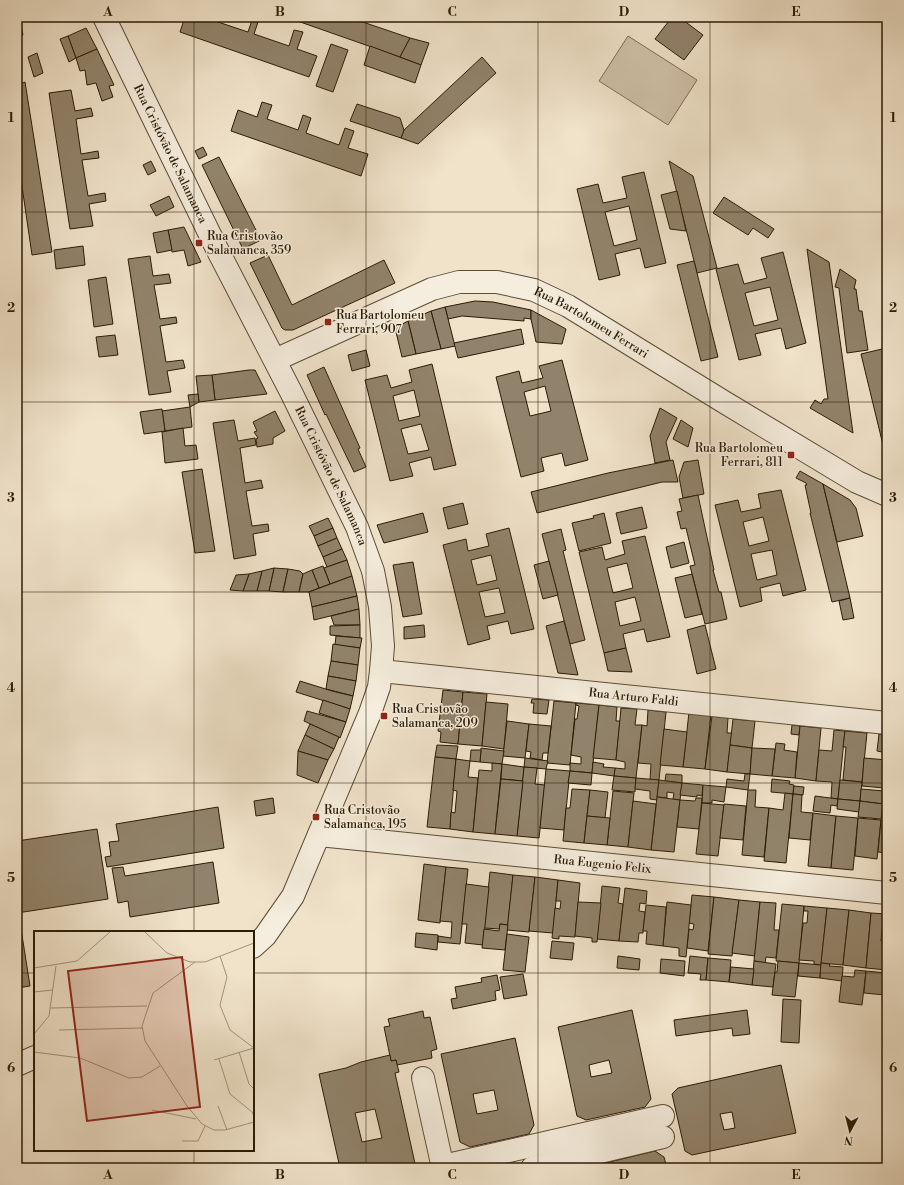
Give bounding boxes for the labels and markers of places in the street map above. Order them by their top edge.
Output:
place label: Rua Cristovão Salamanca, 359 [207,229,291,258]
marker: Rua Cristovão Salamanca, 359 [194,238,204,248]
place label: Rua Bartolomeu Ferrari, 907 [336,308,424,337]
marker: Rua Bartolomeu Ferrari, 907 [323,317,333,327]
place label: Rua Bartolomeu Ferrari, 811 [695,441,784,470]
marker: Rua Bartolomeu Ferrari, 811 [786,450,796,460]
place label: Rua Cristovão Salamanca, 209 [392,702,478,731]
marker: Rua Cristovão Salamanca, 209 [379,711,389,721]
place label: Rua Cristovão Salamanca, 195 [324,803,407,832]
marker: Rua Cristovão Salamanca, 195 [311,812,321,822]

